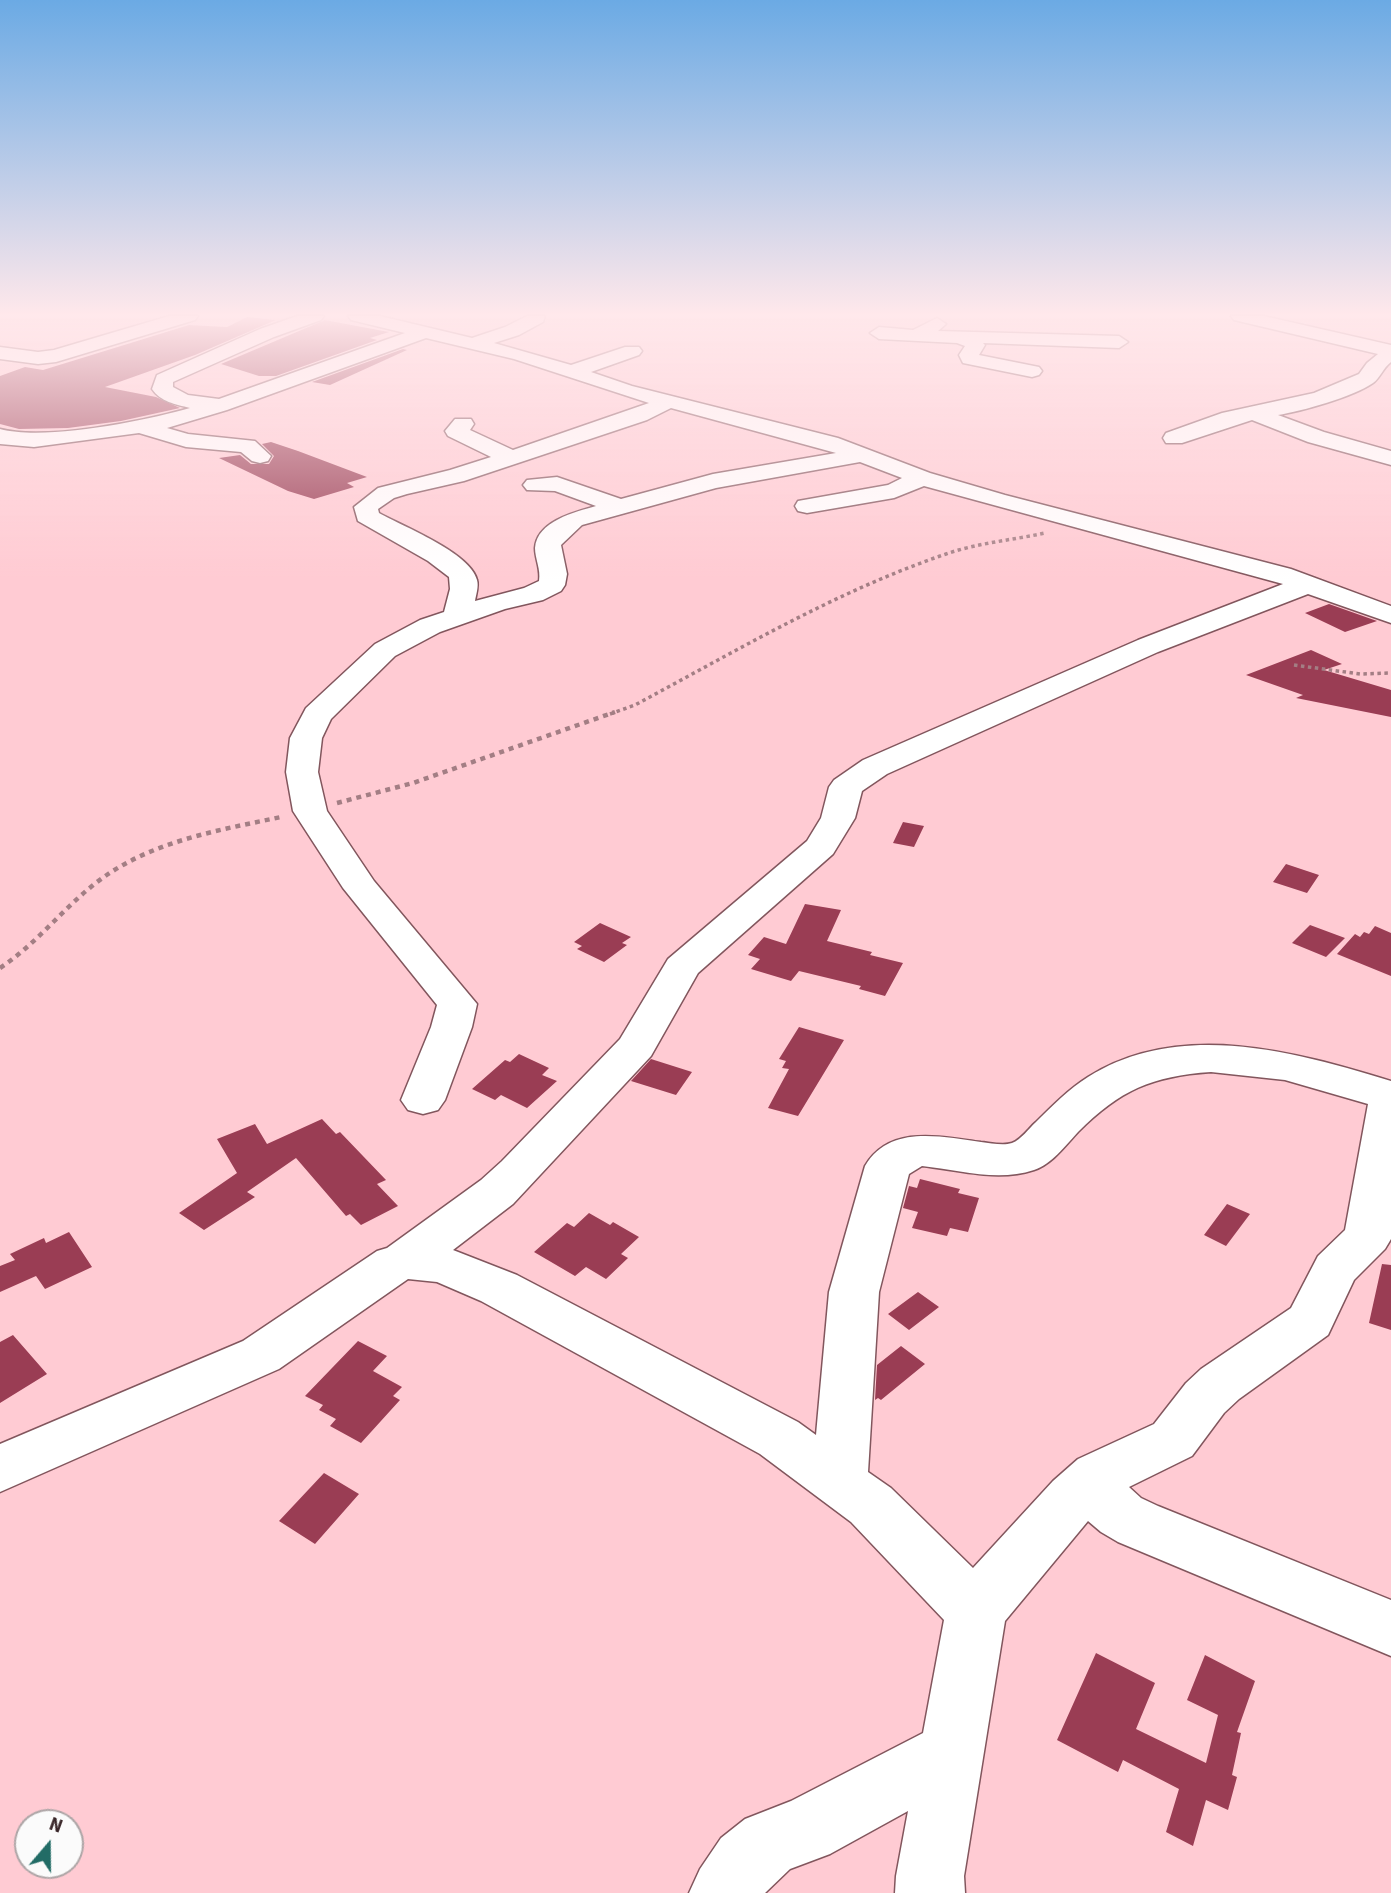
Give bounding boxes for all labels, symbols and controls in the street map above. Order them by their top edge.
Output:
north arrow [14,1809,84,1879]
text: N [45,1811,66,1841]

